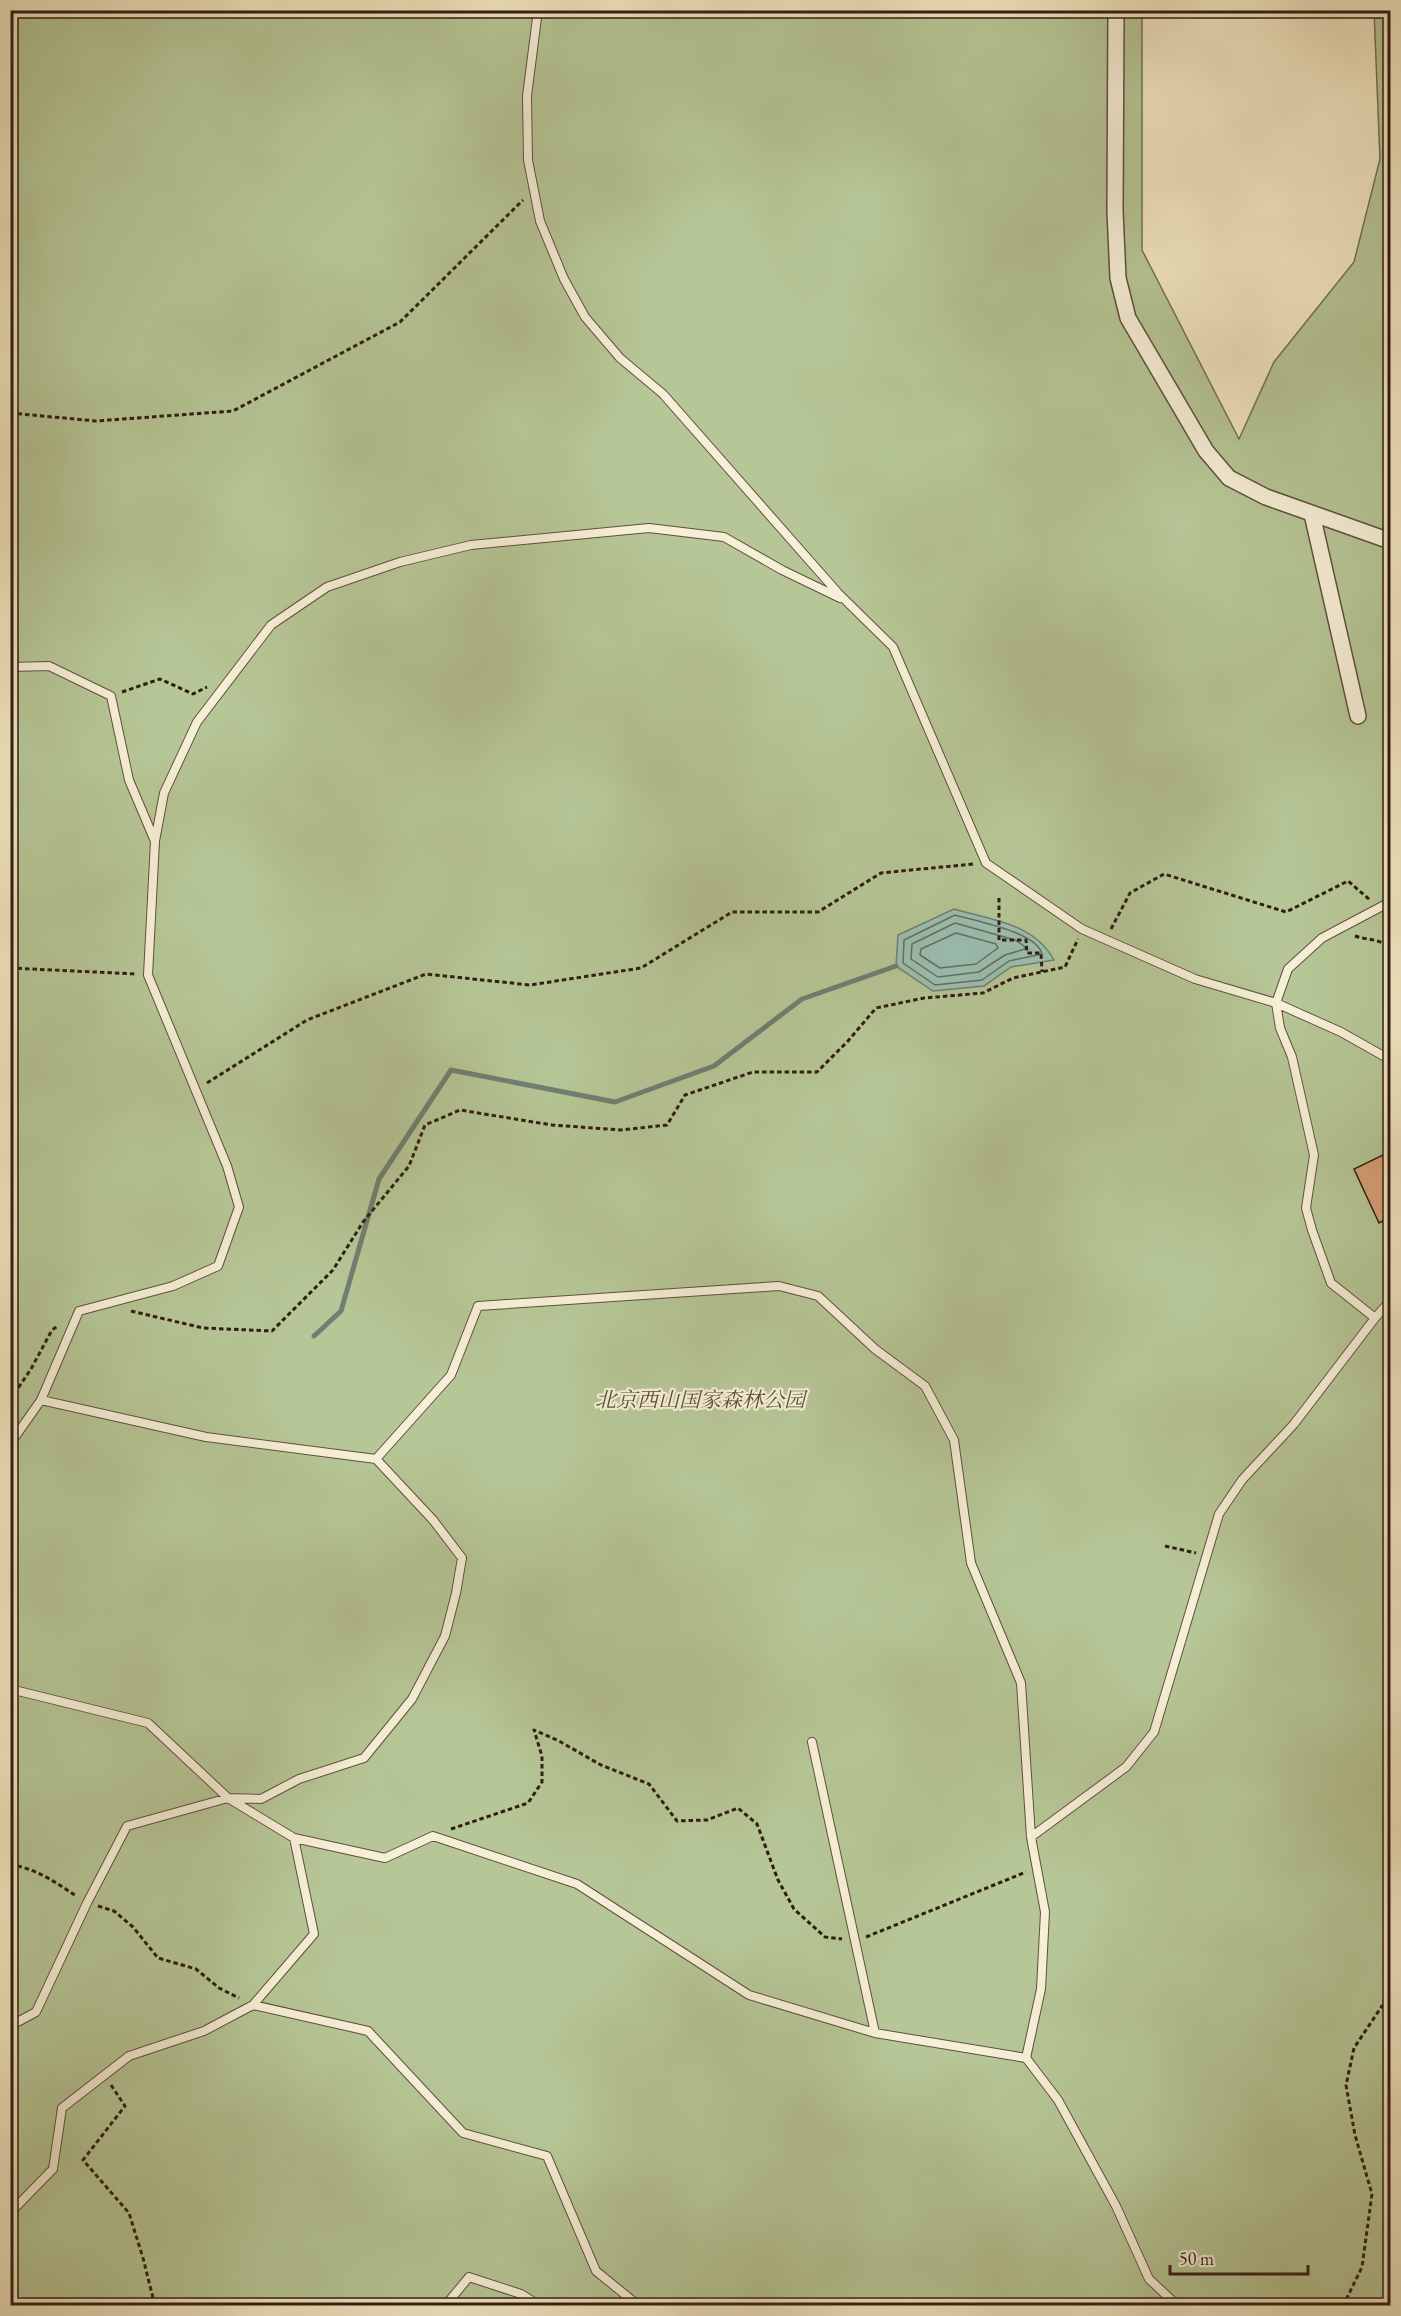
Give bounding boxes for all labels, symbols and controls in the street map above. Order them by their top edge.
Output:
park label: 北京西山国家森林公园 [595,1386,808,1413]
scale bar [1170,2238,1308,2276]
text: 50 m [1179,2247,1214,2270]

